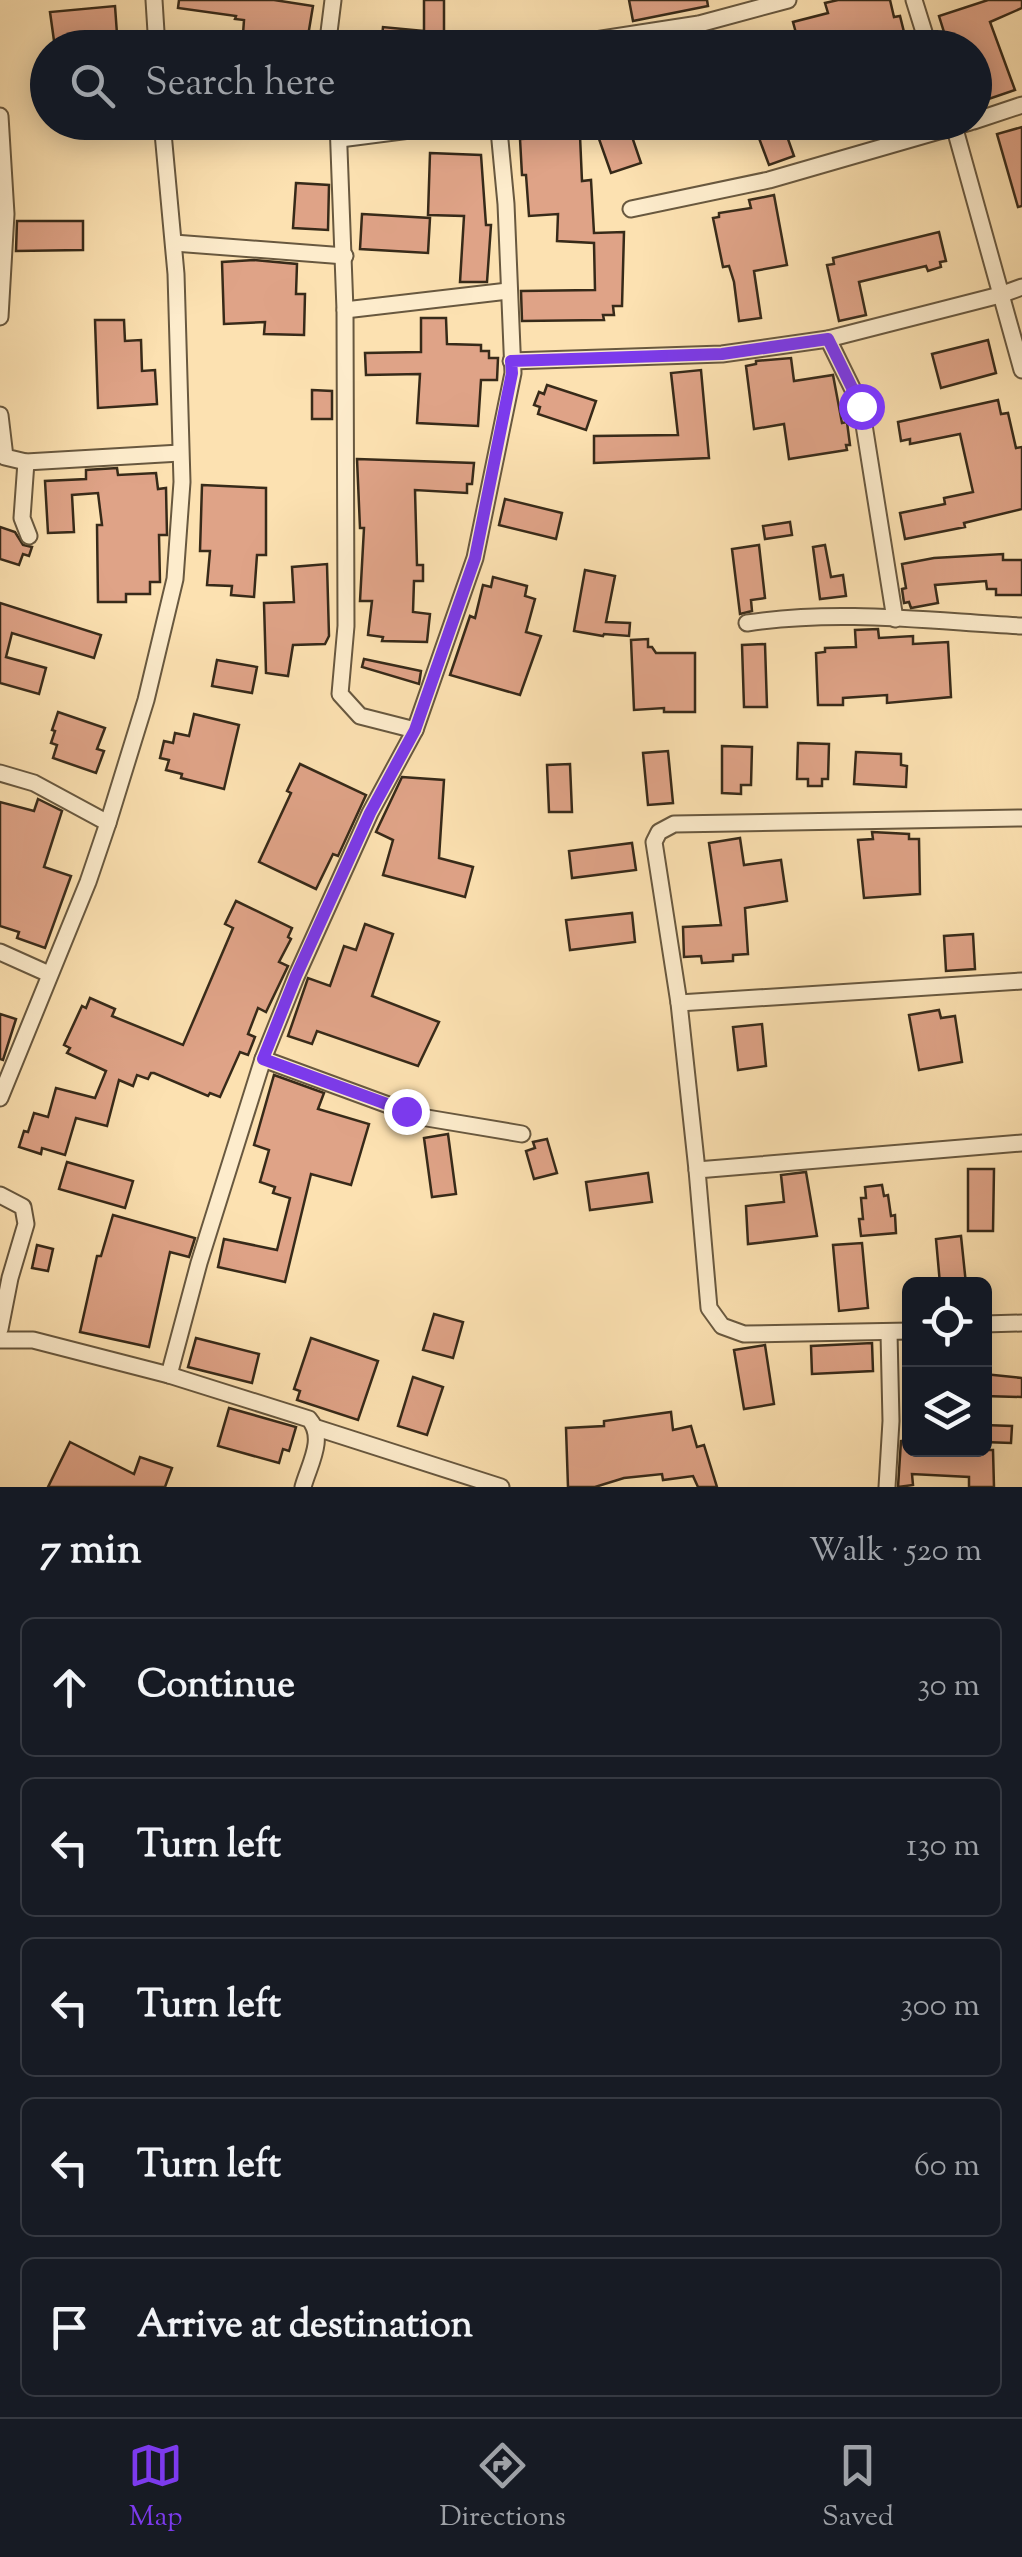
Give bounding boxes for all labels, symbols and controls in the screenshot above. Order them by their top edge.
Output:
search box [30,30,992,140]
icon: search [65,58,120,113]
text: Search here [145,58,336,112]
route start [839,384,885,430]
route end [384,1089,430,1135]
map controls [902,1277,992,1457]
button: locate [902,1277,992,1367]
button: layers [902,1367,992,1457]
text: 7 min [40,1522,141,1582]
text: Walk · 520 m [809,1529,982,1575]
icon: ahead [42,1660,97,1715]
text: Continue [137,1660,295,1714]
text: 30 m [917,1664,980,1710]
icon: left [42,1820,97,1875]
text: Turn left [137,1820,281,1874]
text: 130 m [906,1824,980,1870]
icon: left [42,1980,97,2035]
text: Turn left [137,1980,281,2034]
text: 300 m [900,1984,980,2030]
icon: left [42,2140,97,2195]
text: Turn left [137,2140,281,2194]
text: 60 m [914,2144,980,2190]
icon: arrive [42,2300,97,2355]
text: Arrive at destination [137,2300,473,2354]
tab: Map [128,2438,183,2538]
tab: Directions [439,2438,566,2538]
tab: Saved [822,2438,894,2538]

